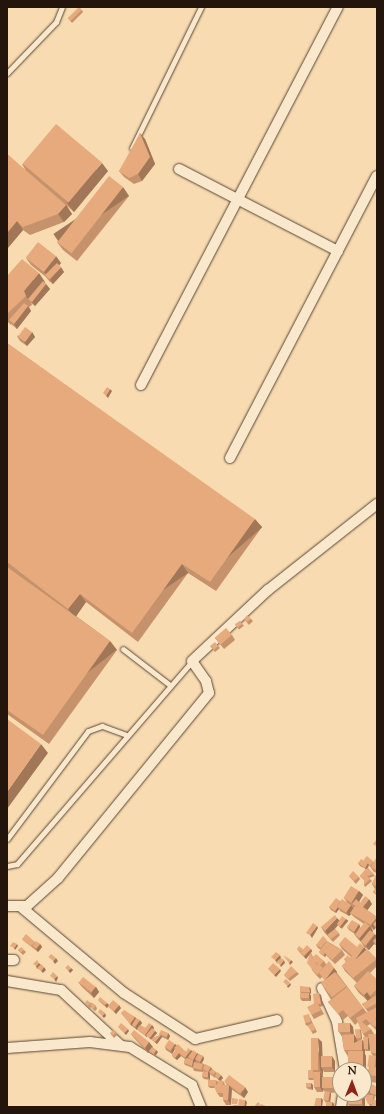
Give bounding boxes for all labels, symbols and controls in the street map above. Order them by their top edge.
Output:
north arrow [332,1062,372,1102]
text: N [348,1063,357,1079]

